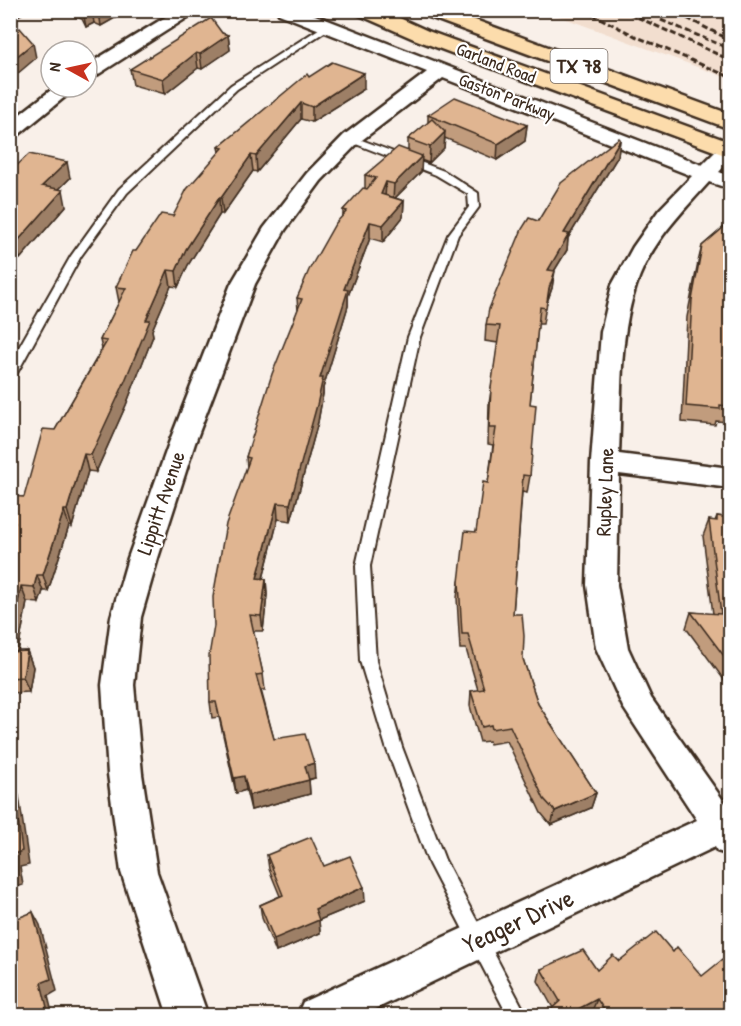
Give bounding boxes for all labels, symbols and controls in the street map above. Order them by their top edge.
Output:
street label: Garland Road [453,36,540,89]
north arrow [39,39,99,99]
road number: TX 78 [550,49,608,83]
text: N [43,61,66,73]
street label: Gaston Parkway [455,67,559,127]
street label: Lippitt Avenue [129,447,192,558]
street label: Rupley Lane [588,447,621,537]
street label: Yeager Drive [457,880,579,962]

